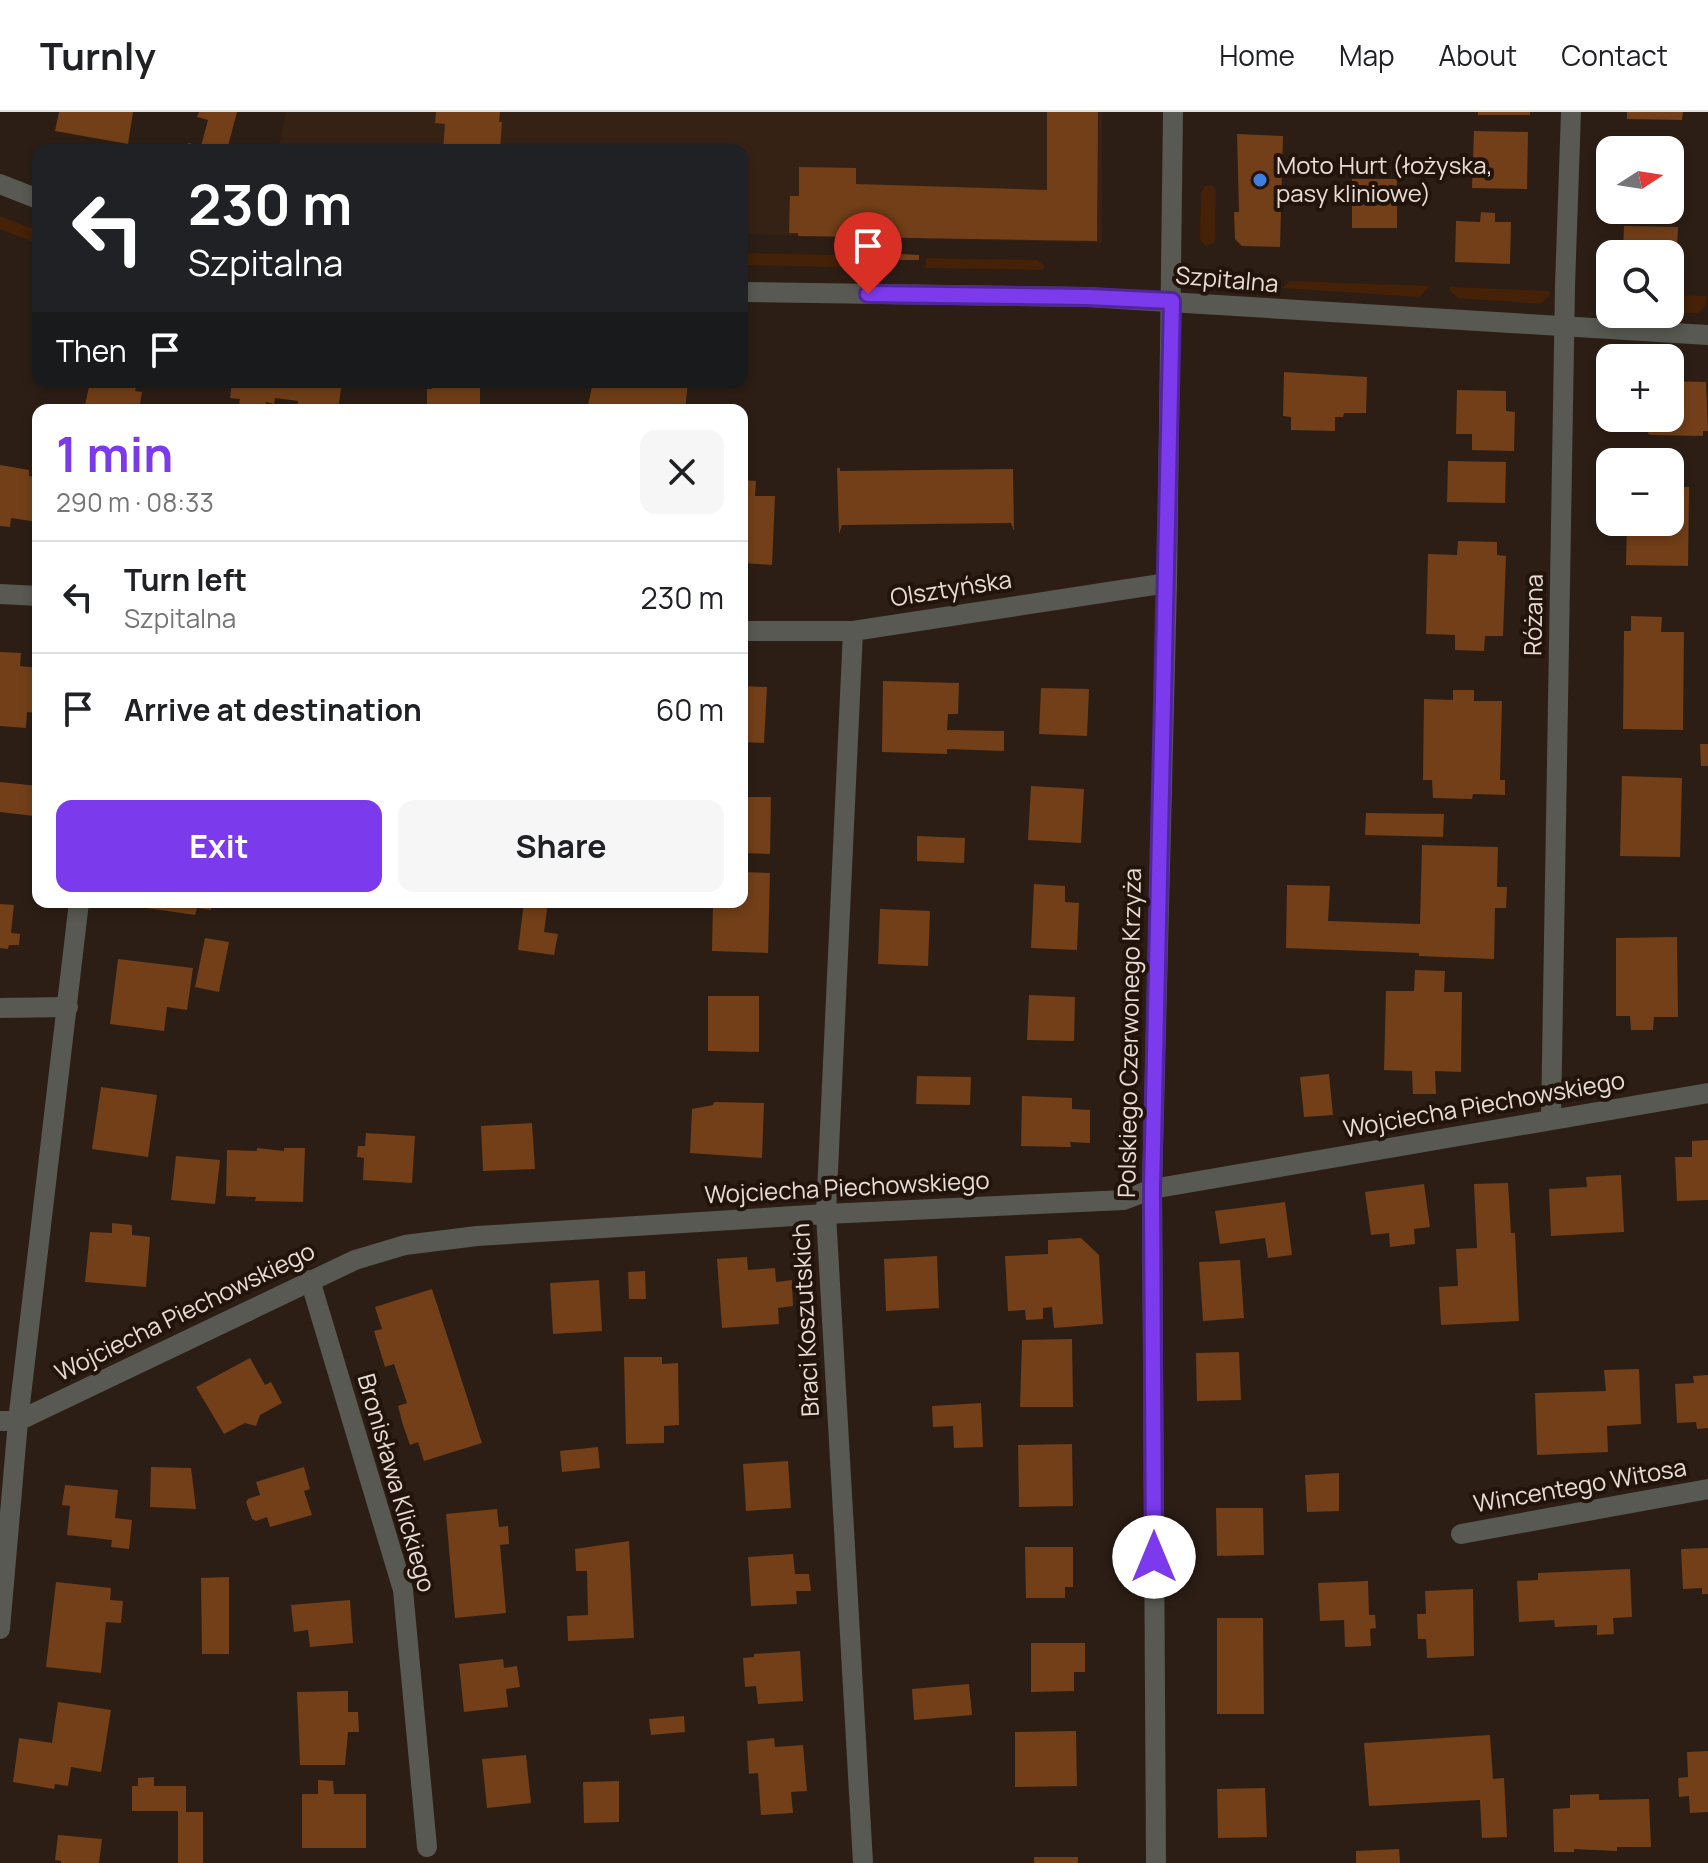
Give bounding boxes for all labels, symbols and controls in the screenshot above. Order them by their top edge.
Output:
text: Turnly [40,29,156,81]
text: Home [1219,36,1295,74]
text: Map [1339,36,1395,74]
text: About [1439,36,1517,74]
text: Contact [1561,36,1668,74]
north arrow [1596,136,1684,224]
map controls [1596,136,1684,536]
place label: Moto Hurt (łożyska, pasy kliniowe) [1276,148,1493,209]
text: 230 m [188,165,352,242]
marker: Moto Hurt (łożyska, pasy kliniowe) [1251,171,1269,189]
icon: left [56,176,160,280]
pin [834,212,902,294]
icon: arrive [846,224,890,268]
text: Szpitalna [188,238,343,287]
button: search [1596,240,1684,328]
street label: Szpitalna [1174,258,1280,299]
icon: arrive [143,328,187,372]
text: Then [56,330,127,371]
button: + [1596,344,1684,432]
text: 1 min [56,421,173,486]
button: close [640,430,724,514]
button: − [1596,448,1684,536]
text: 290 m · 08:33 [56,484,214,520]
text: Turn left [124,559,247,600]
street label: Olsztyńska [888,562,1014,613]
street label: Różana [1515,574,1550,656]
icon: left [56,575,100,619]
text: 230 m [641,577,724,618]
text: Szpitalna [124,600,236,636]
icon: arrive [56,687,100,731]
text: Arrive at destination [124,689,422,730]
text: 60 m [656,689,724,730]
button: Exit [56,800,382,892]
button: Share [398,800,724,892]
street label: Polskiego Czerwonego Krzyża [1109,868,1148,1198]
street label: Wojciecha Piechowskiego [1340,1063,1627,1145]
street label: Wojciecha Piechowskiego [704,1163,990,1210]
street label: Braci Koszutskich [783,1222,826,1418]
street label: Wojciecha Piechowskiego [49,1233,320,1388]
street label: Bronisława Klickiego [350,1370,444,1596]
street label: Wincentego Witosa [1471,1450,1689,1519]
position arrow [1112,1515,1196,1599]

